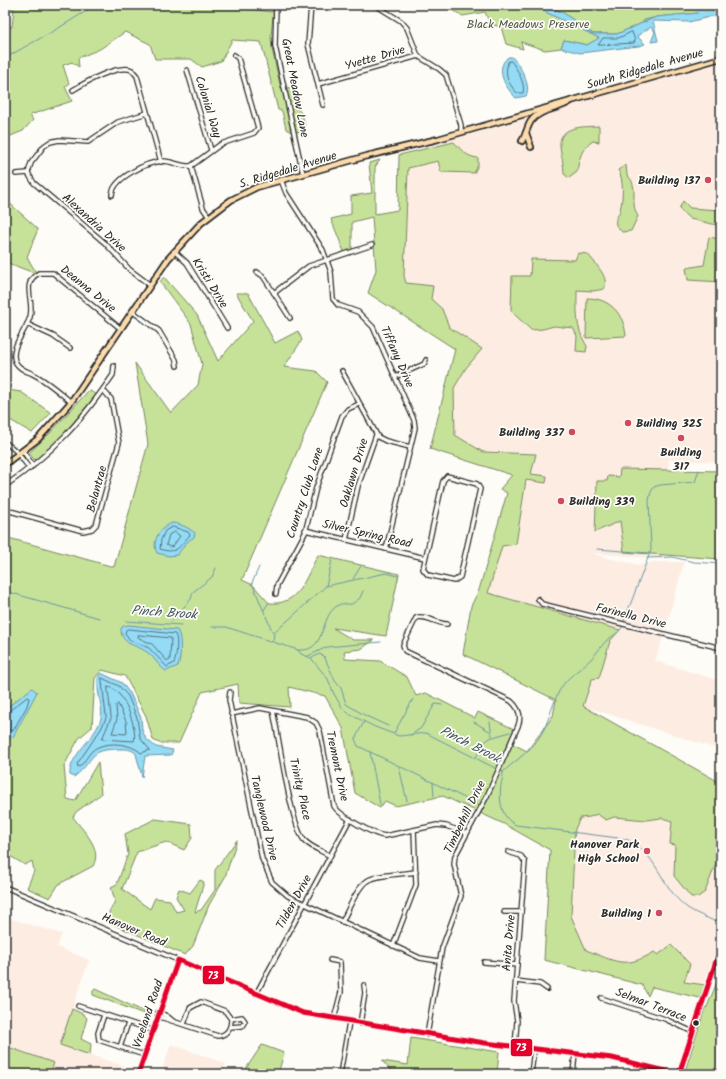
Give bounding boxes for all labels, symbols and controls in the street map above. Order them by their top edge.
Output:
park label: Black Meadows Preserve [467,15,590,34]
street label: Great Meadow Lane [276,37,314,140]
street label: Yvette Drive [343,40,408,76]
street label: South Ridgedale Avenue [584,43,706,95]
street label: Colonial Way [190,73,227,141]
street label: S. Ridgedale Avenue [237,146,340,194]
place label: Building 137 [638,171,700,190]
marker: Building 137 [703,175,713,185]
street label: Alexandria Drive [58,189,131,258]
street label: Kristi Drive [187,254,233,312]
street label: Deanna Drive [56,261,120,318]
street label: Tiffany Drive [375,323,419,391]
place label: Building 325 [636,414,703,433]
marker: Building 325 [623,418,633,428]
place label: Building 337 [499,423,564,442]
marker: Building 337 [567,427,577,437]
marker: Building 317 [676,433,686,443]
street label: Oaklawn Drive [334,435,374,510]
place label: Building 317 [660,443,702,476]
street label: Country Club Lane [281,444,329,541]
street label: Belantrae [82,463,112,514]
place label: Building 339 [569,492,634,511]
marker: Building 339 [556,496,566,506]
street label: Silver Spring Road [320,514,415,554]
street label: Farinella Drive [594,598,669,634]
water label: Pinch Brook [131,600,199,626]
water label: Pinch Brook [436,721,506,770]
street label: Tremont Drive [320,729,354,804]
street label: Trinity Place [284,756,317,823]
street label: Tanglewood Drive [245,773,283,863]
street label: Timberhill Drive [439,777,491,857]
place label: Hanover Park High School [570,835,640,868]
marker: Hanover Park High School [642,846,652,856]
street label: Tilden Drive [271,871,317,933]
place label: Building 1 [601,904,651,923]
street label: Hanover Road [99,908,170,953]
marker: Building 1 [654,908,664,918]
street label: Anita Drive [497,913,521,972]
line badge: 73 [202,965,225,985]
text: 73 [207,967,219,985]
street label: Vreeland Road [127,976,169,1051]
street label: Selmar Terrace [613,983,690,1027]
unlabelled marker [691,1018,701,1028]
line badge: 73 [510,1038,533,1057]
text: 73 [515,1039,527,1057]

